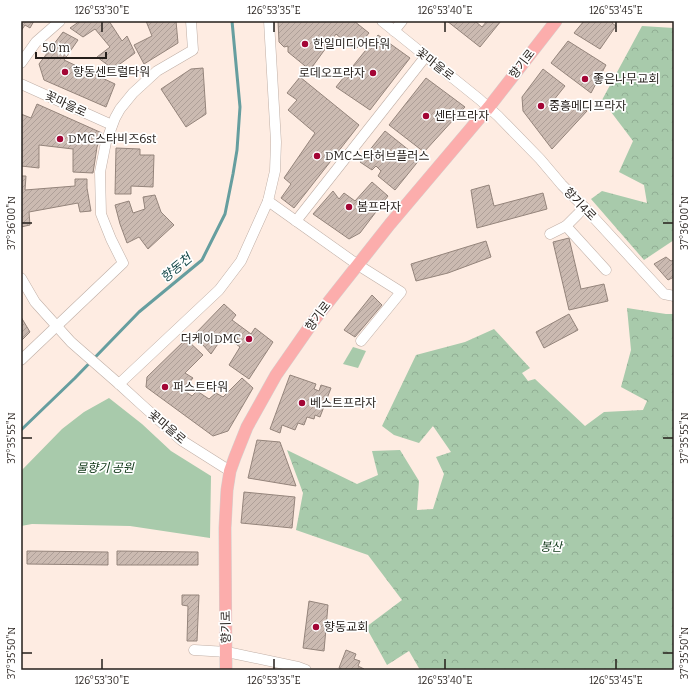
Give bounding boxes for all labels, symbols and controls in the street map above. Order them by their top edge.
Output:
text: 126°53'30"E [75,5,129,17]
text: 126°53'35"E [247,5,301,17]
text: 126°53'40"E [418,5,472,17]
text: 126°53'45"E [589,5,643,17]
scale bar [36,34,106,60]
place label: 한일미디어타워 [313,37,390,51]
marker: 한일미디어타워 [300,39,310,49]
text: 50 m [42,41,71,55]
street label: 꽃마을로 [413,45,457,83]
street label: 향기로 [506,47,538,81]
place label: 향동센트럴타워 [73,65,150,79]
place label: 로데오프라자 [299,66,365,80]
marker: 향동센트럴타워 [60,67,70,77]
marker: 로데오프라자 [368,68,378,78]
place label: 좋은나무교회 [593,72,659,86]
marker: 좋은나무교회 [580,74,590,84]
street label: 꽃마을로 [43,88,89,120]
place label: 중흥메디프라자 [549,99,626,113]
marker: 중흥메디프라자 [536,101,546,111]
place label: 센타프라자 [434,109,489,123]
marker: 센타프라자 [421,111,431,121]
place label: DMC스타비즈6st [68,132,157,146]
marker: DMC스타비즈6st [55,134,65,144]
place label: DMC스타허브플러스 [325,149,429,163]
marker: DMC스타허브플러스 [312,151,322,161]
street label: 향기4로 [561,185,599,223]
text: 37°36'00"N [6,196,18,250]
text: 37°36'00"N [679,196,691,250]
place label: 봄프라자 [357,200,401,214]
marker: 봄프라자 [344,202,354,212]
water label: 향동천 [157,250,195,285]
street label: 향기로 [302,299,334,333]
place label: 더케이DMC [181,332,241,346]
marker: 더케이DMC [244,334,254,344]
place label: 퍼스트타워 [173,380,228,394]
marker: 퍼스트타워 [160,382,170,392]
place label: 베스트프라자 [310,396,376,410]
marker: 베스트프라자 [297,398,307,408]
street label: 꽃마을로 [146,407,188,447]
text: 37°35'55"N [6,412,18,464]
text: 37°35'55"N [679,412,691,464]
park label: 물향기 공원 [76,461,135,475]
park label: 봉산 [540,540,564,554]
street label: 향기로 [219,610,233,644]
place label: 향동교회 [324,620,368,634]
marker: 향동교회 [311,622,321,632]
text: 37°35'50"N [6,627,18,679]
text: 37°35'50"N [679,627,691,679]
text: 126°53'30"E [75,675,129,687]
text: 126°53'35"E [247,675,301,687]
text: 126°53'40"E [418,675,472,687]
text: 126°53'45"E [589,675,643,687]

